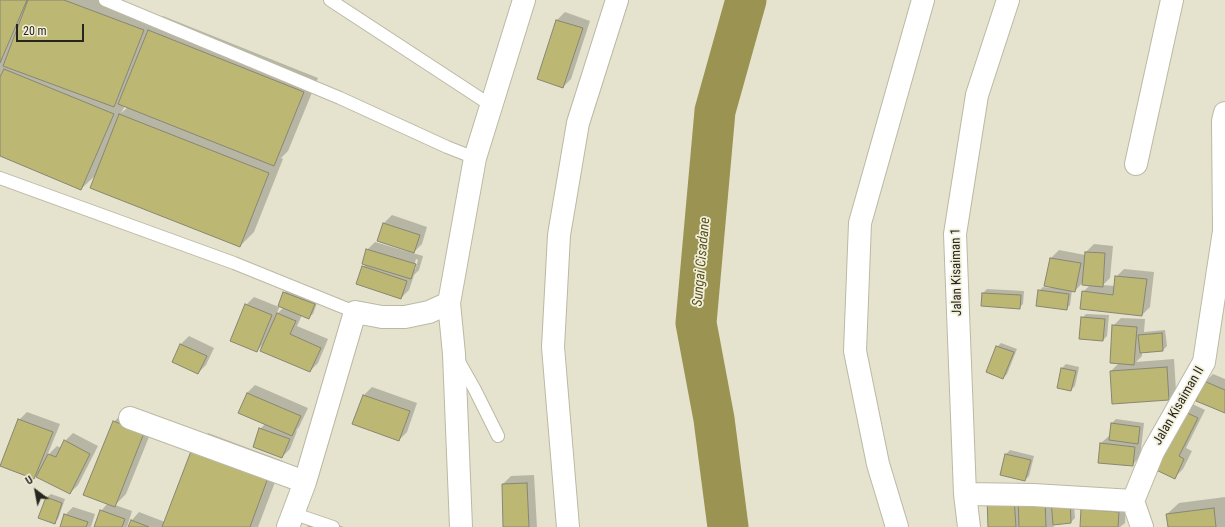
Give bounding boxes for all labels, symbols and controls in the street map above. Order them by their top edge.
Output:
scale bar [18,16,86,42]
text: 20 m [23,24,47,38]
water label: Sungai Cisadane [690,217,714,307]
street label: Jalan Kisaiman 1 [948,228,966,316]
street label: Jalan Kisaiman II [1150,364,1208,448]
north arrow [16,471,56,511]
text: U [23,473,35,488]

